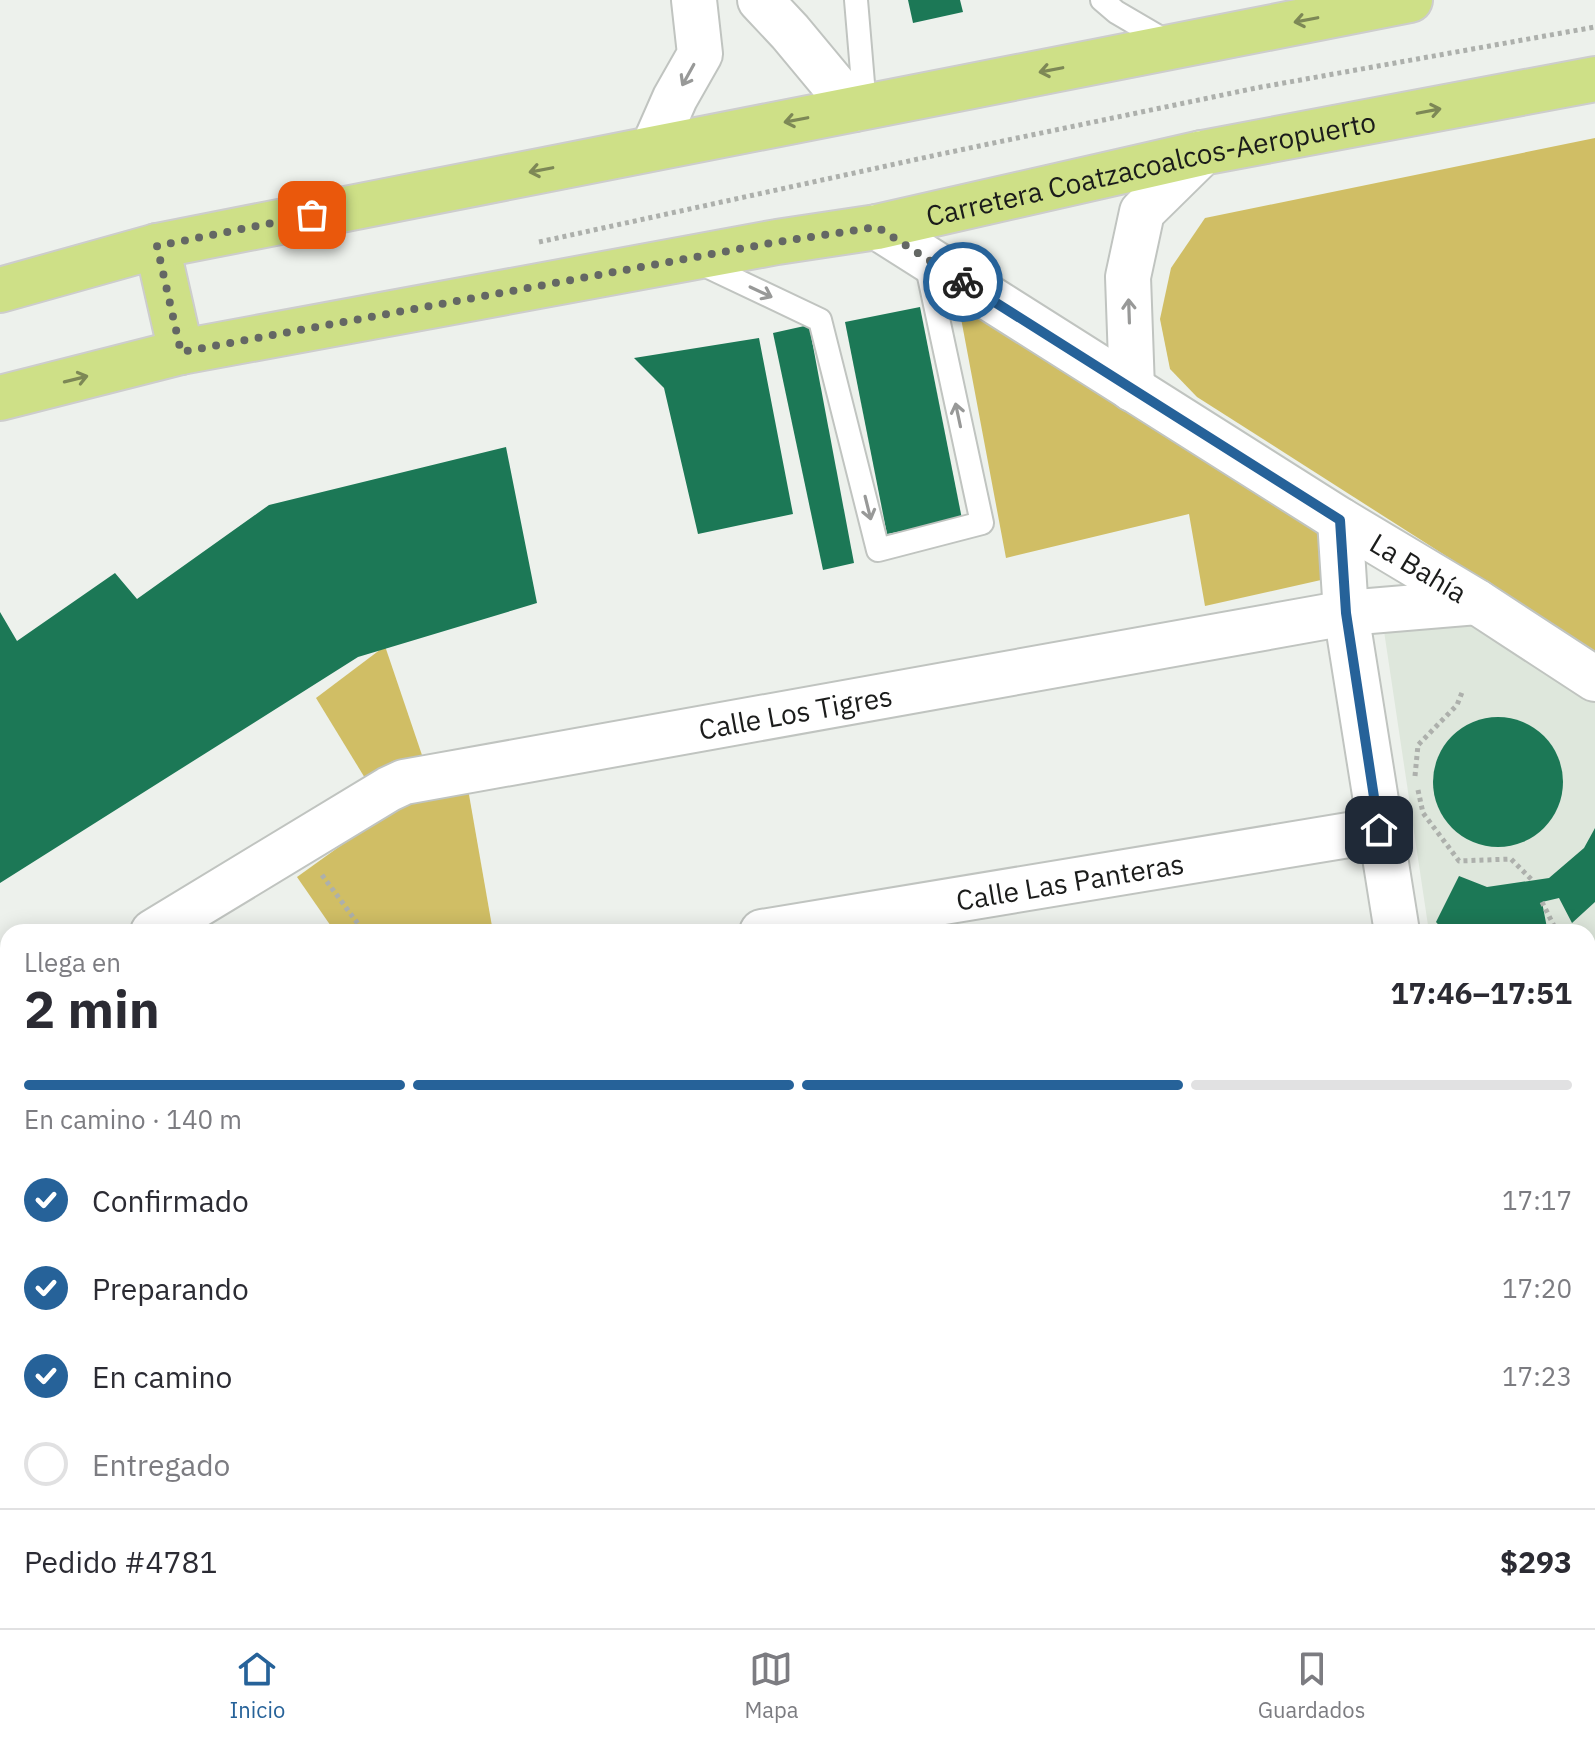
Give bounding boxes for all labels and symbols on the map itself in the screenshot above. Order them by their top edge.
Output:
one-way arrow [1294,13,1319,28]
one-way arrow [680,62,696,86]
one-way arrow [1038,63,1064,78]
street label: Carretera Coatzacoalcos-Aeropuerto [922,102,1379,234]
one-way arrow [1416,102,1441,117]
one-way arrow [783,114,809,129]
one-way arrow [528,164,554,179]
pin [278,181,346,249]
courier [923,242,1003,322]
one-way arrow [748,285,772,300]
one-way arrow [1122,298,1137,325]
one-way arrow [62,370,88,385]
one-way arrow [950,403,965,428]
one-way arrow [861,495,876,521]
street label: La Bahía [1364,524,1474,611]
street label: Calle Los Tigres [695,676,895,747]
pin [1345,796,1413,864]
street label: Calle Las Panteras [953,844,1186,918]

